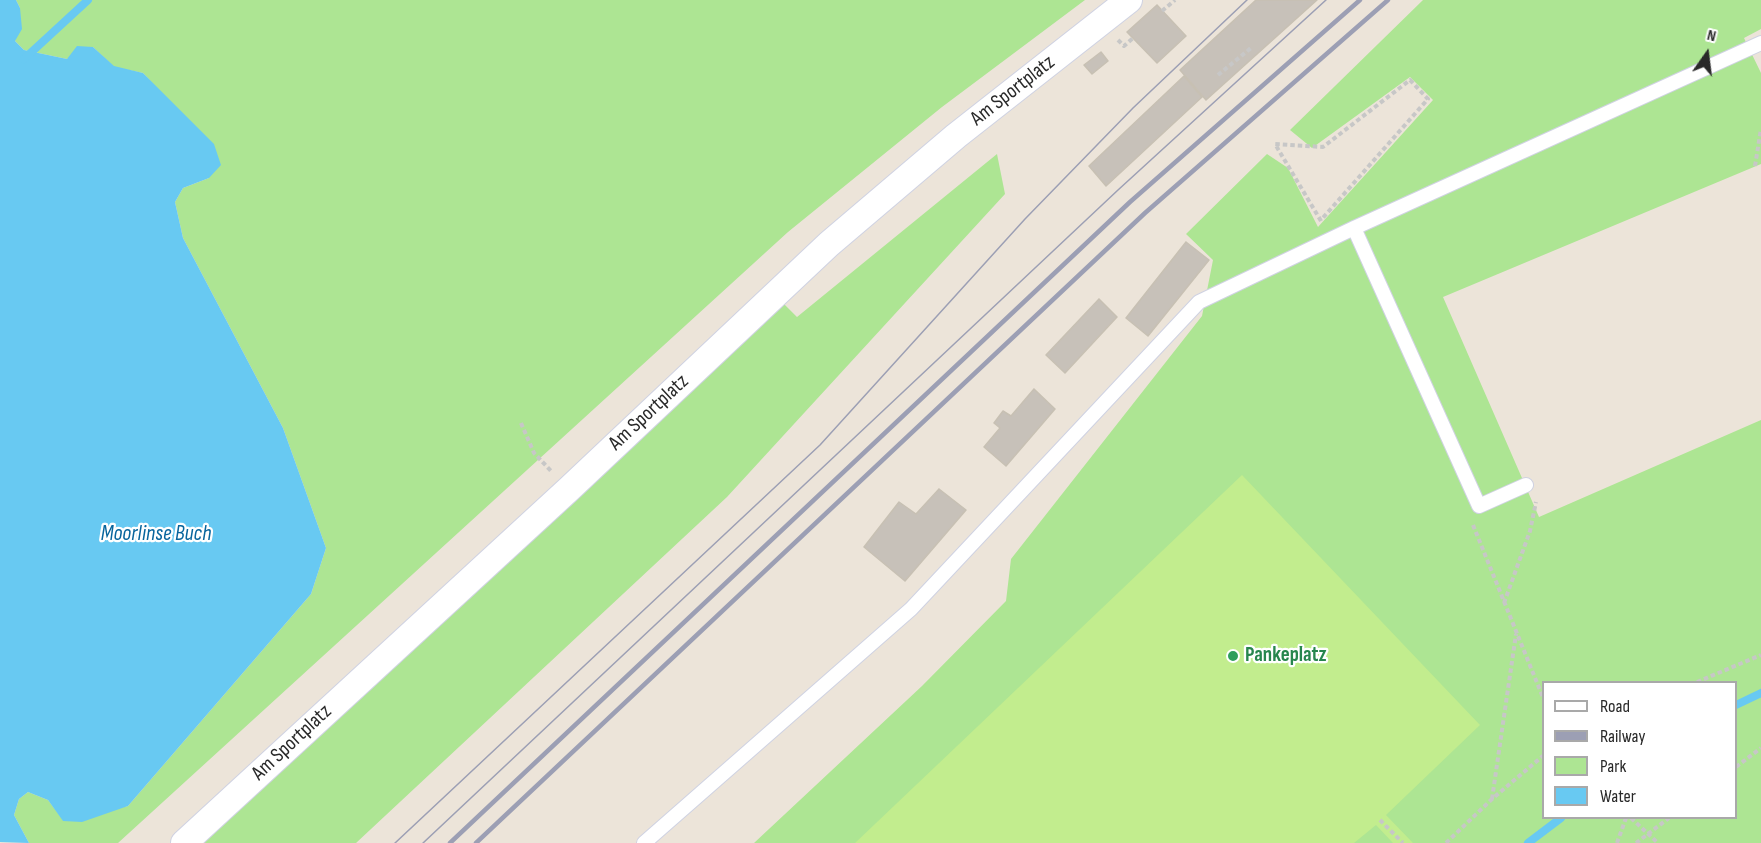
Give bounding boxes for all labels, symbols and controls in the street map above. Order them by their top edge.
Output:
north arrow [1677,24,1737,84]
text: N [1705,26,1718,46]
street label: Am Sportplatz [966,50,1060,132]
street label: Am Sportplatz [604,370,694,456]
water label: Moorlinse Buch [101,521,211,547]
place label: Pankeplatz [1245,643,1327,669]
marker: Pankeplatz [1226,649,1240,663]
legend [1542,681,1737,819]
text: Road [1600,696,1630,717]
street label: Am Sportplatz [247,700,337,786]
text: Railway [1600,726,1645,747]
text: Park [1600,756,1626,777]
text: Water [1600,786,1636,807]

